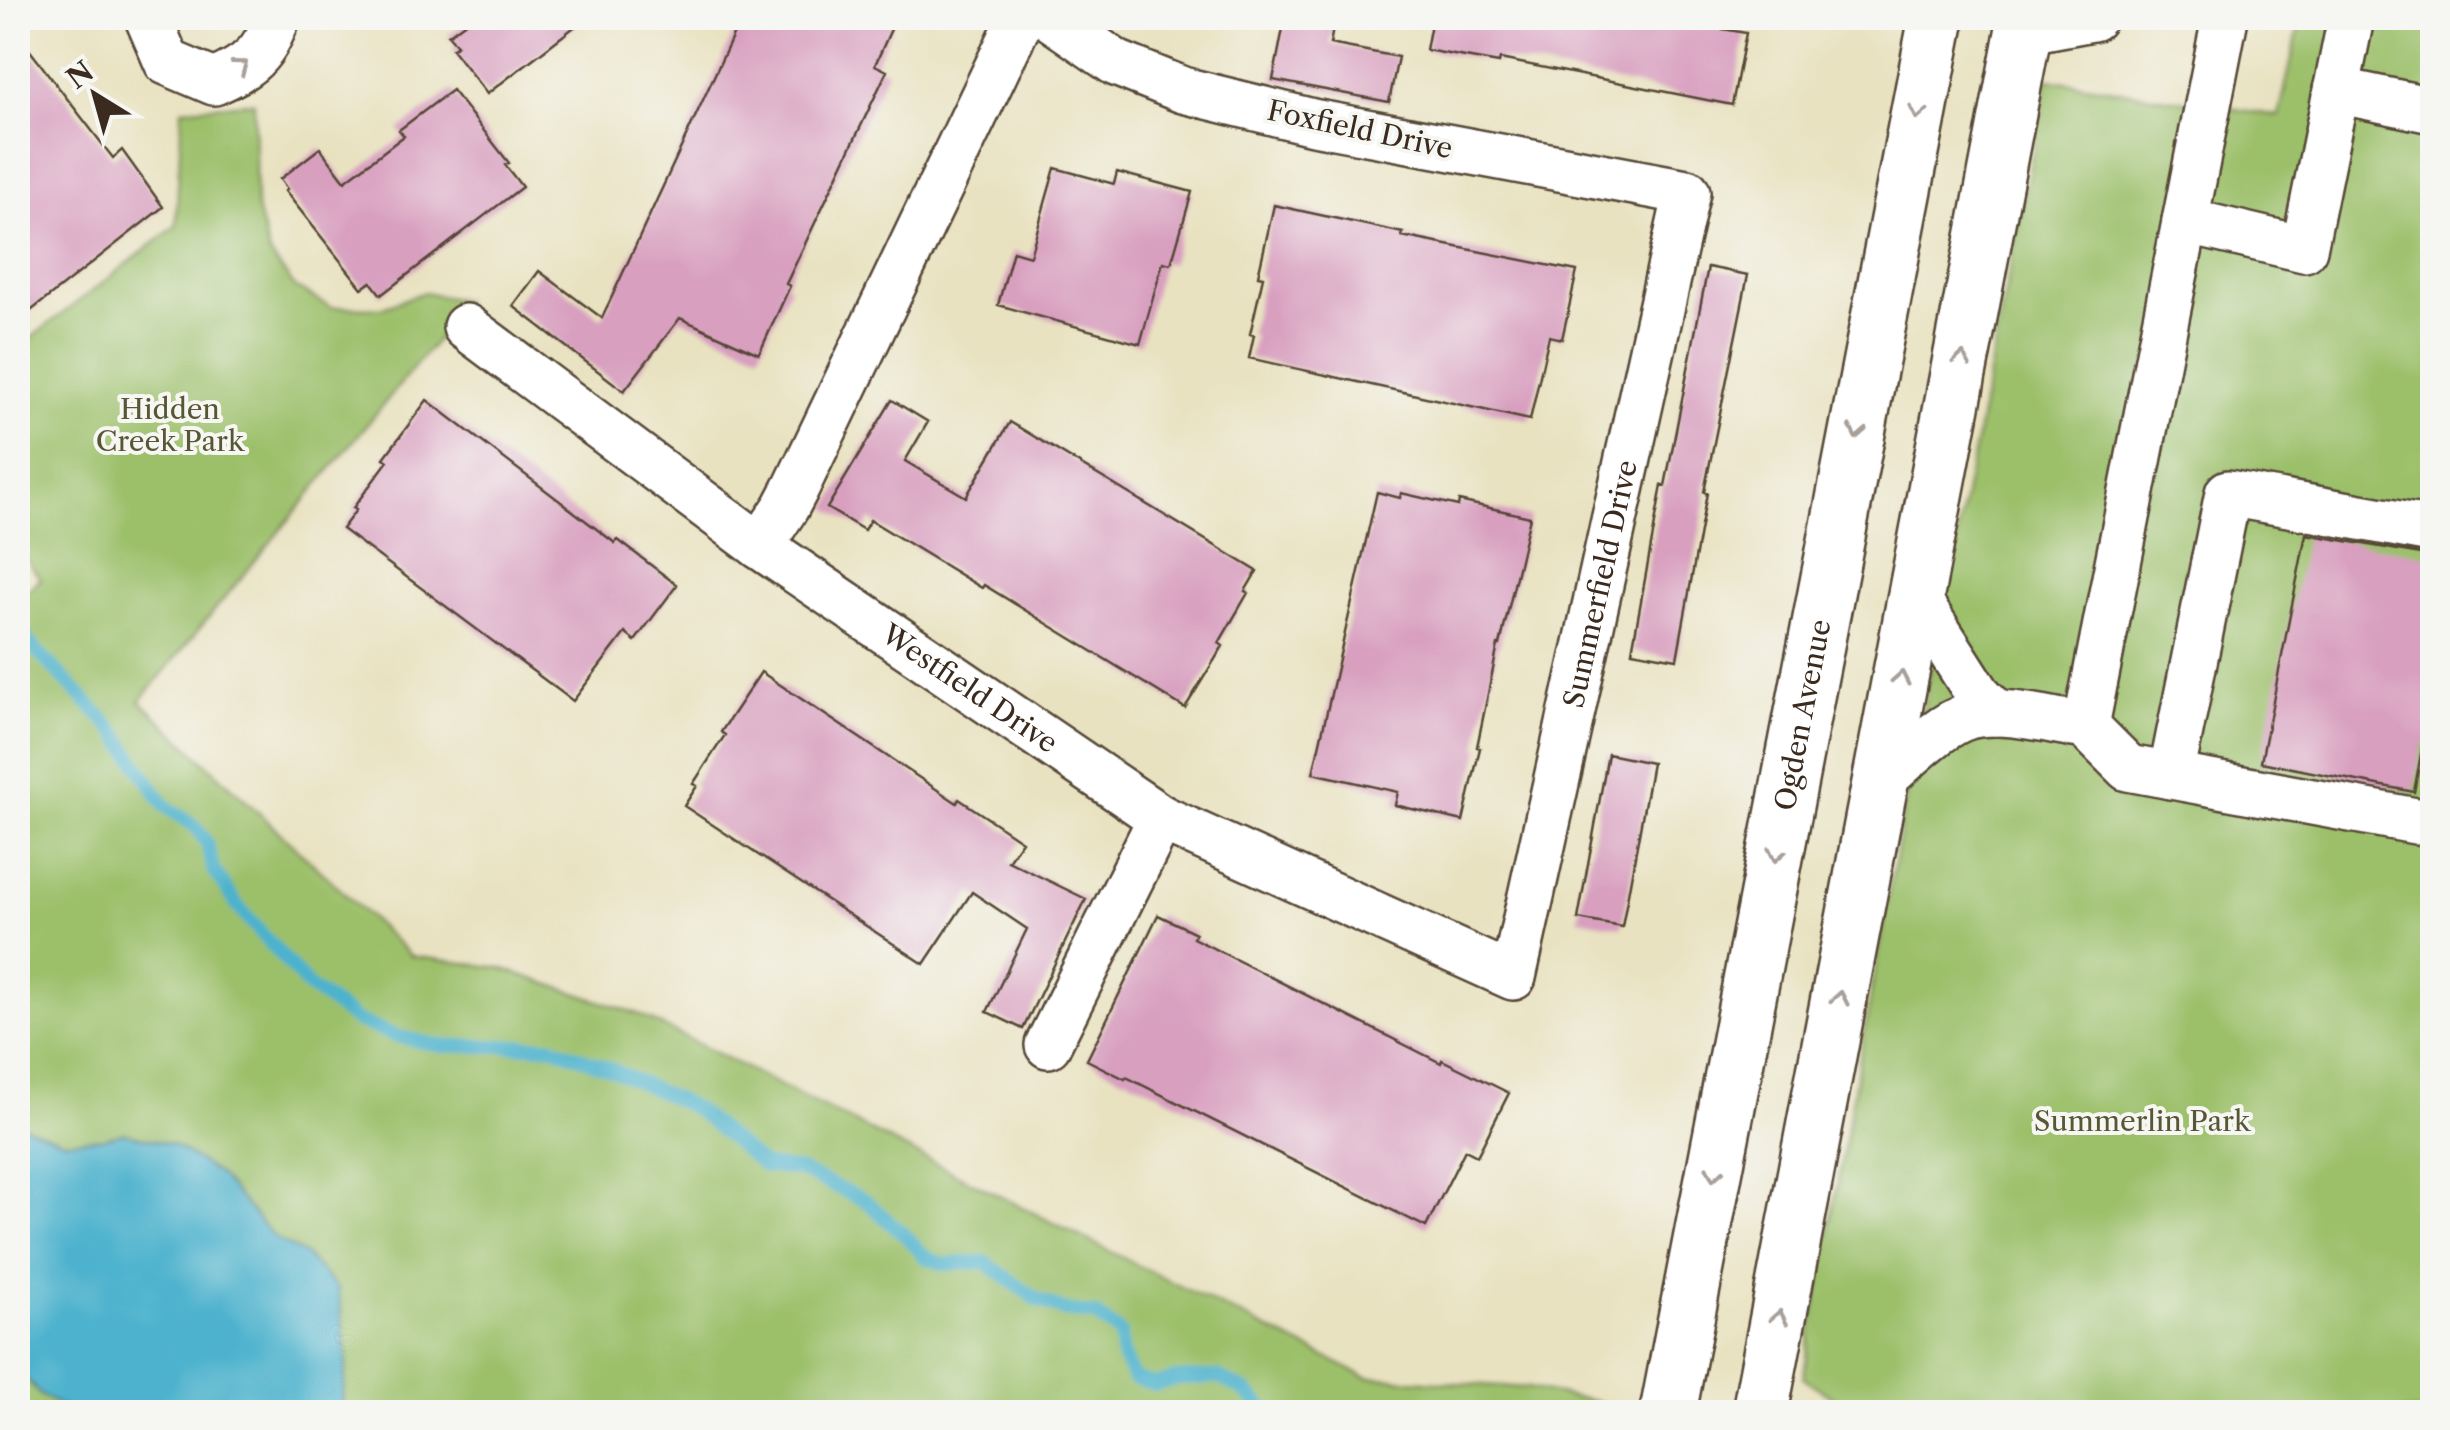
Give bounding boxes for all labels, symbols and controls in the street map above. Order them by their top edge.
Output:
north arrow [45,45,145,145]
text: N [60,54,100,96]
one-way arrow [230,60,248,77]
street label: Foxfield Drive [1264,93,1456,165]
one-way arrow [1909,104,1930,121]
one-way arrow [1951,351,1972,367]
park label: Hidden Creek Park [96,392,246,458]
one-way arrow [1847,424,1868,441]
street label: Summerfield Drive [1556,457,1644,711]
street label: Westfield Drive [875,616,1064,760]
street label: Ogden Avenue [1767,616,1838,813]
one-way arrow [1890,670,1911,687]
one-way arrow [1767,846,1788,863]
one-way arrow [1828,989,1849,1006]
park label: Summerlin Park [2034,1104,2252,1138]
one-way arrow [1705,1165,1726,1182]
one-way arrow [1767,1309,1788,1326]

